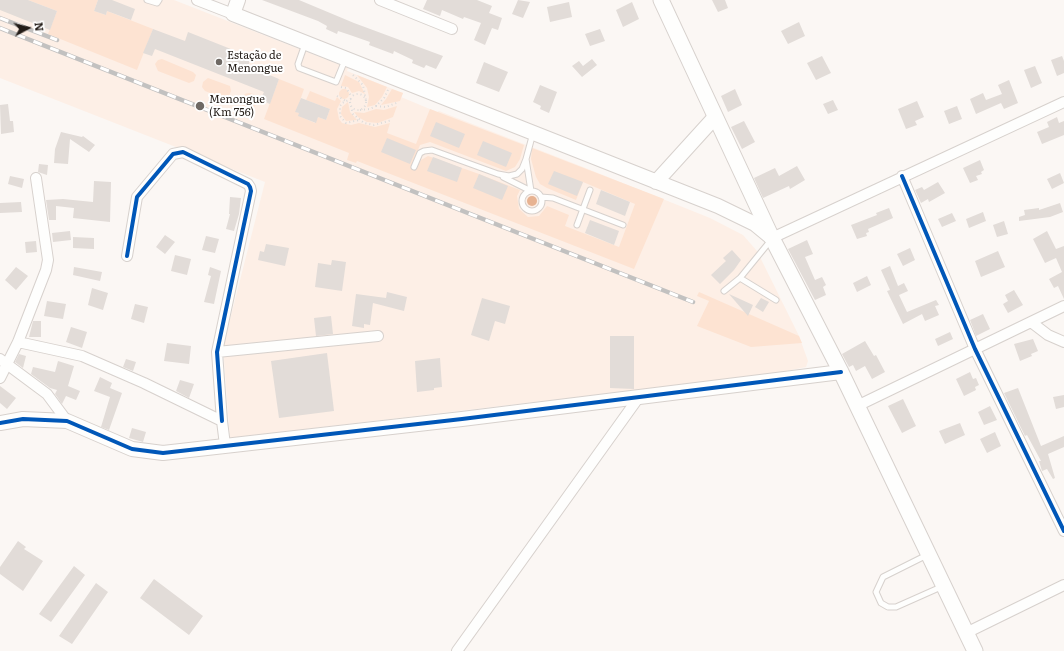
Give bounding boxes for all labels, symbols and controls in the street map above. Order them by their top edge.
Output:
north arrow [8,8,48,48]
text: N [31,21,48,32]
place label: Estação de Menongue [227,49,283,75]
marker: Estação de Menongue [214,57,224,67]
place label: Menongue (Km 756) [209,93,265,119]
marker: Menongue (Km 756) [194,100,206,112]

